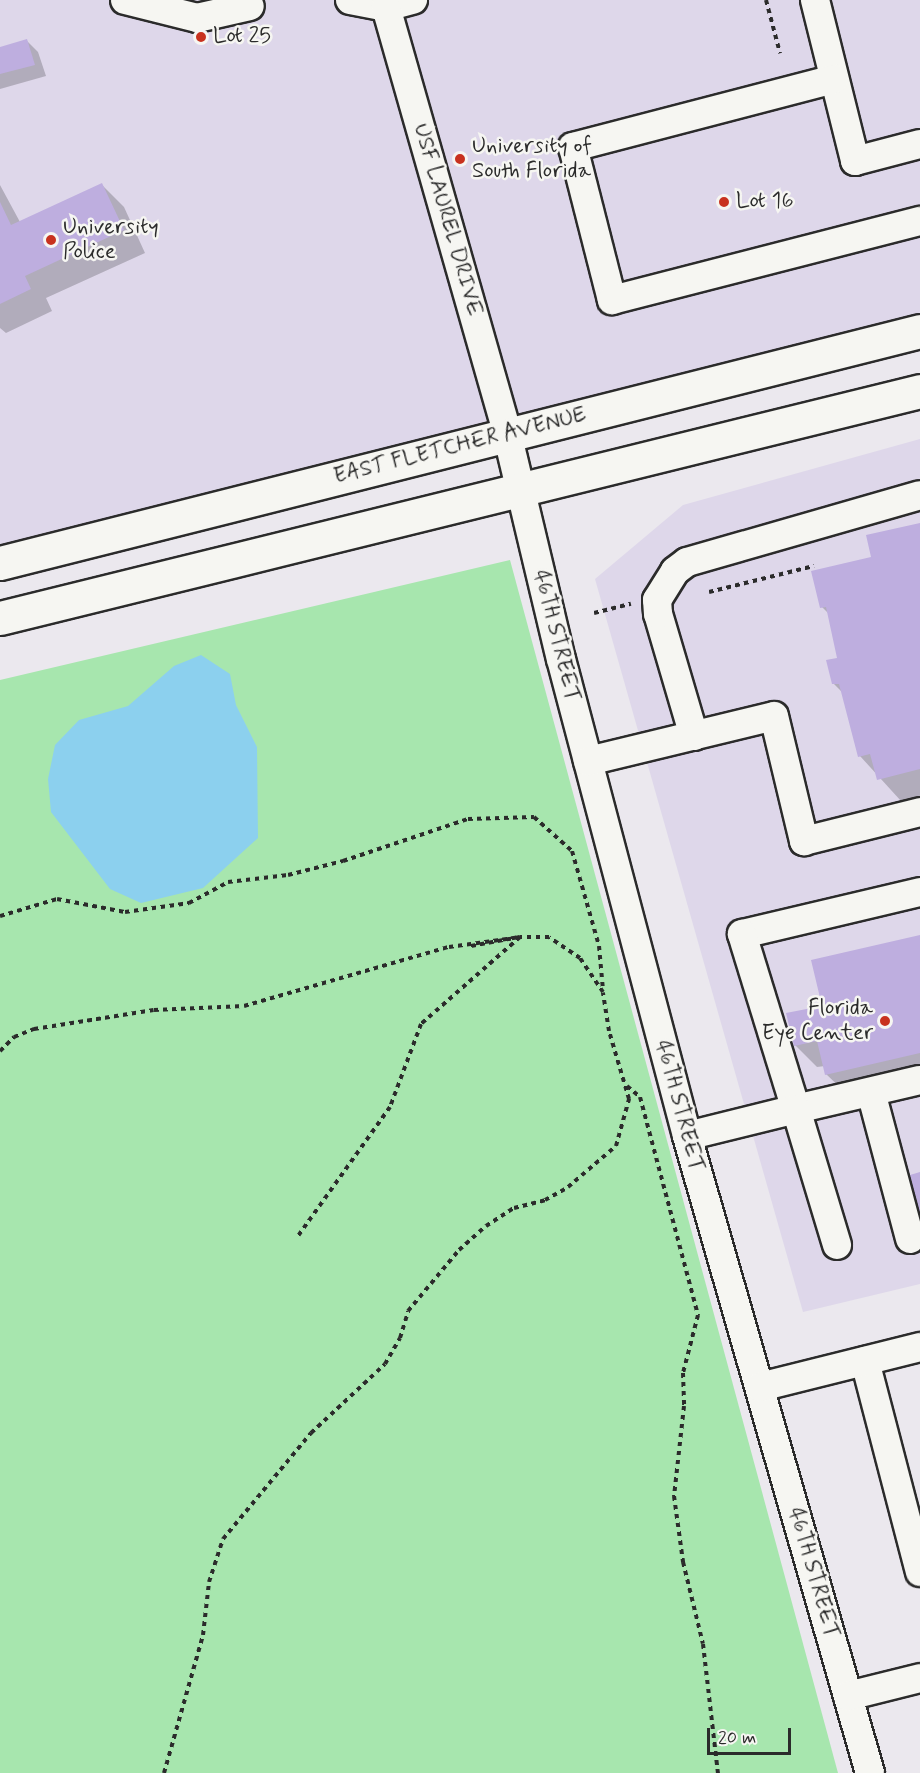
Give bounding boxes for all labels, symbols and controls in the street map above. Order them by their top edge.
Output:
place label: Lot 25 [213,24,271,50]
marker: Lot 25 [194,30,208,44]
street label: USF LAUREL DRIVE [406,119,488,321]
place label: University of South Florida [472,133,592,184]
marker: University of South Florida [453,152,467,166]
place label: Lot 16 [736,189,794,215]
marker: Lot 16 [717,195,731,209]
place label: University Police [63,214,159,266]
marker: University Police [44,233,58,247]
street label: EAST FLETCHER AVENUE [331,402,589,490]
street label: 46TH STREET [527,566,585,706]
place label: Florida Eye Center [766,995,873,1046]
marker: Florida Eye Center [878,1014,892,1028]
street label: 46TH STREET [648,1036,710,1176]
street label: 46TH STREET [781,1503,845,1643]
scale bar [710,1716,794,1754]
text: 20 m [718,1726,756,1750]

